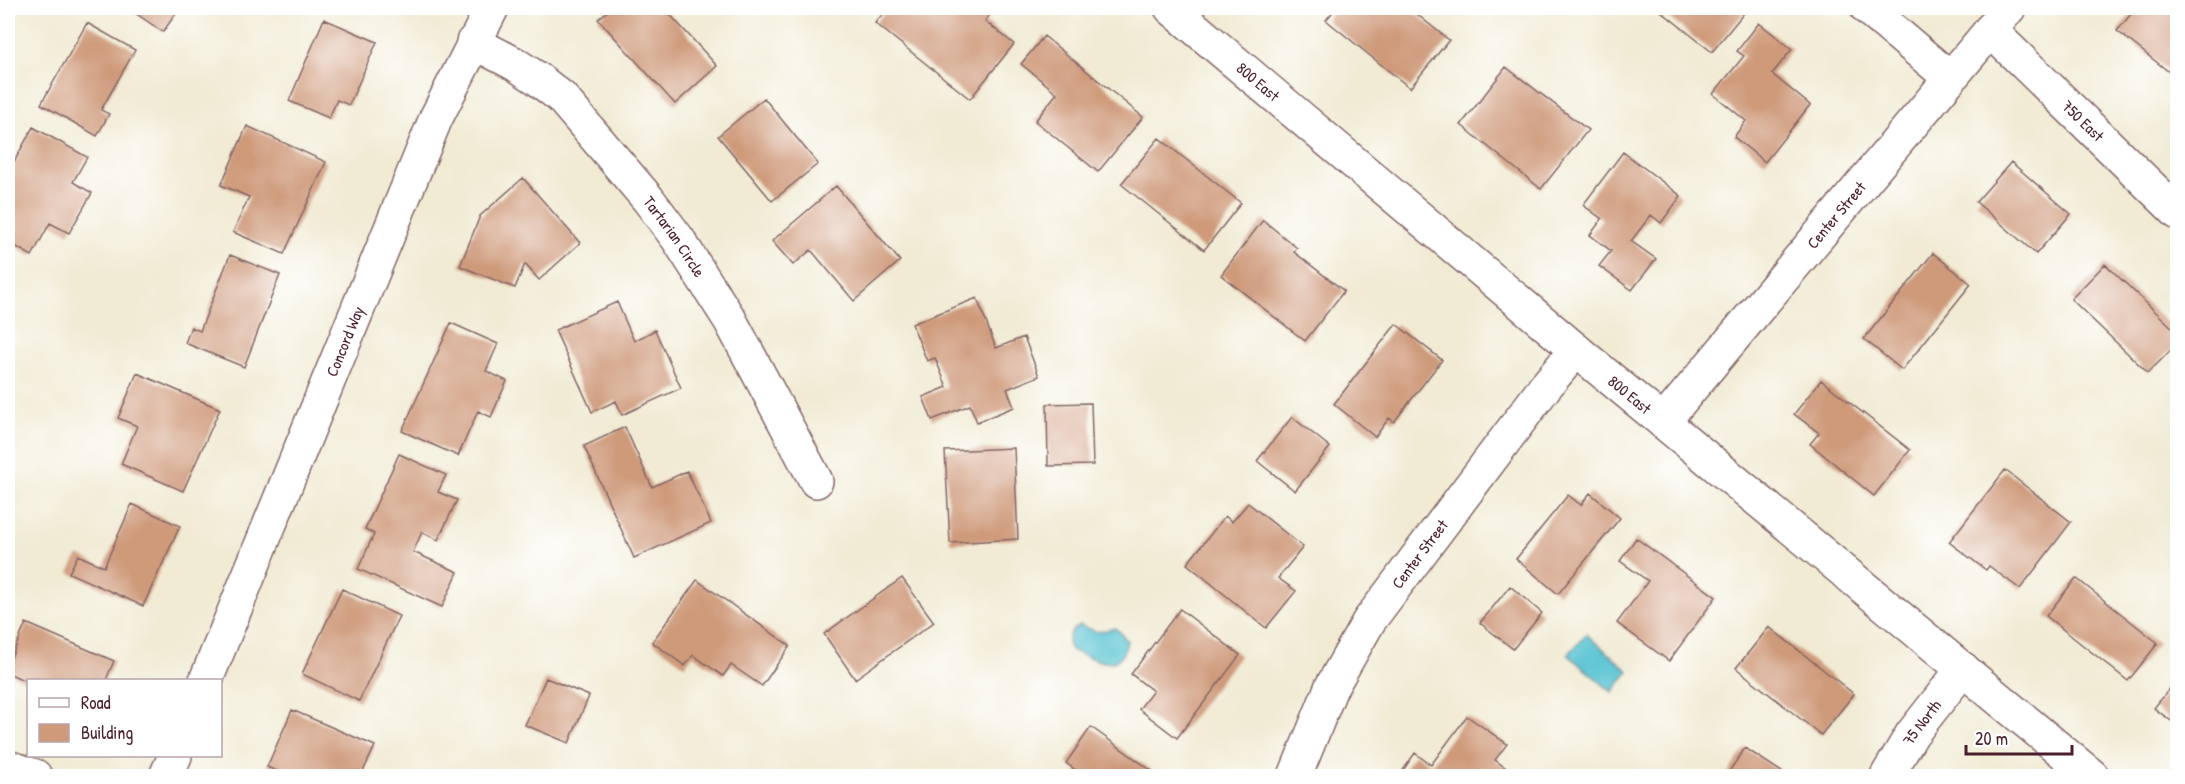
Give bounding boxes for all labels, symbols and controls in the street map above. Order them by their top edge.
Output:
street label: 800 East [1232,57,1285,106]
street label: 750 East [2057,95,2109,147]
street label: Center Street [1802,176,1871,253]
street label: Tartarian Circle [638,191,711,282]
street label: Concord Way [320,303,369,380]
street label: 800 East [1604,370,1657,419]
street label: Center Street [1386,514,1453,593]
legend [27,679,222,757]
text: Road [81,690,111,715]
street label: 75 North [1897,695,1946,749]
scale bar [1966,718,2072,756]
text: Building [81,720,133,745]
text: 20 m [1975,726,2008,751]

